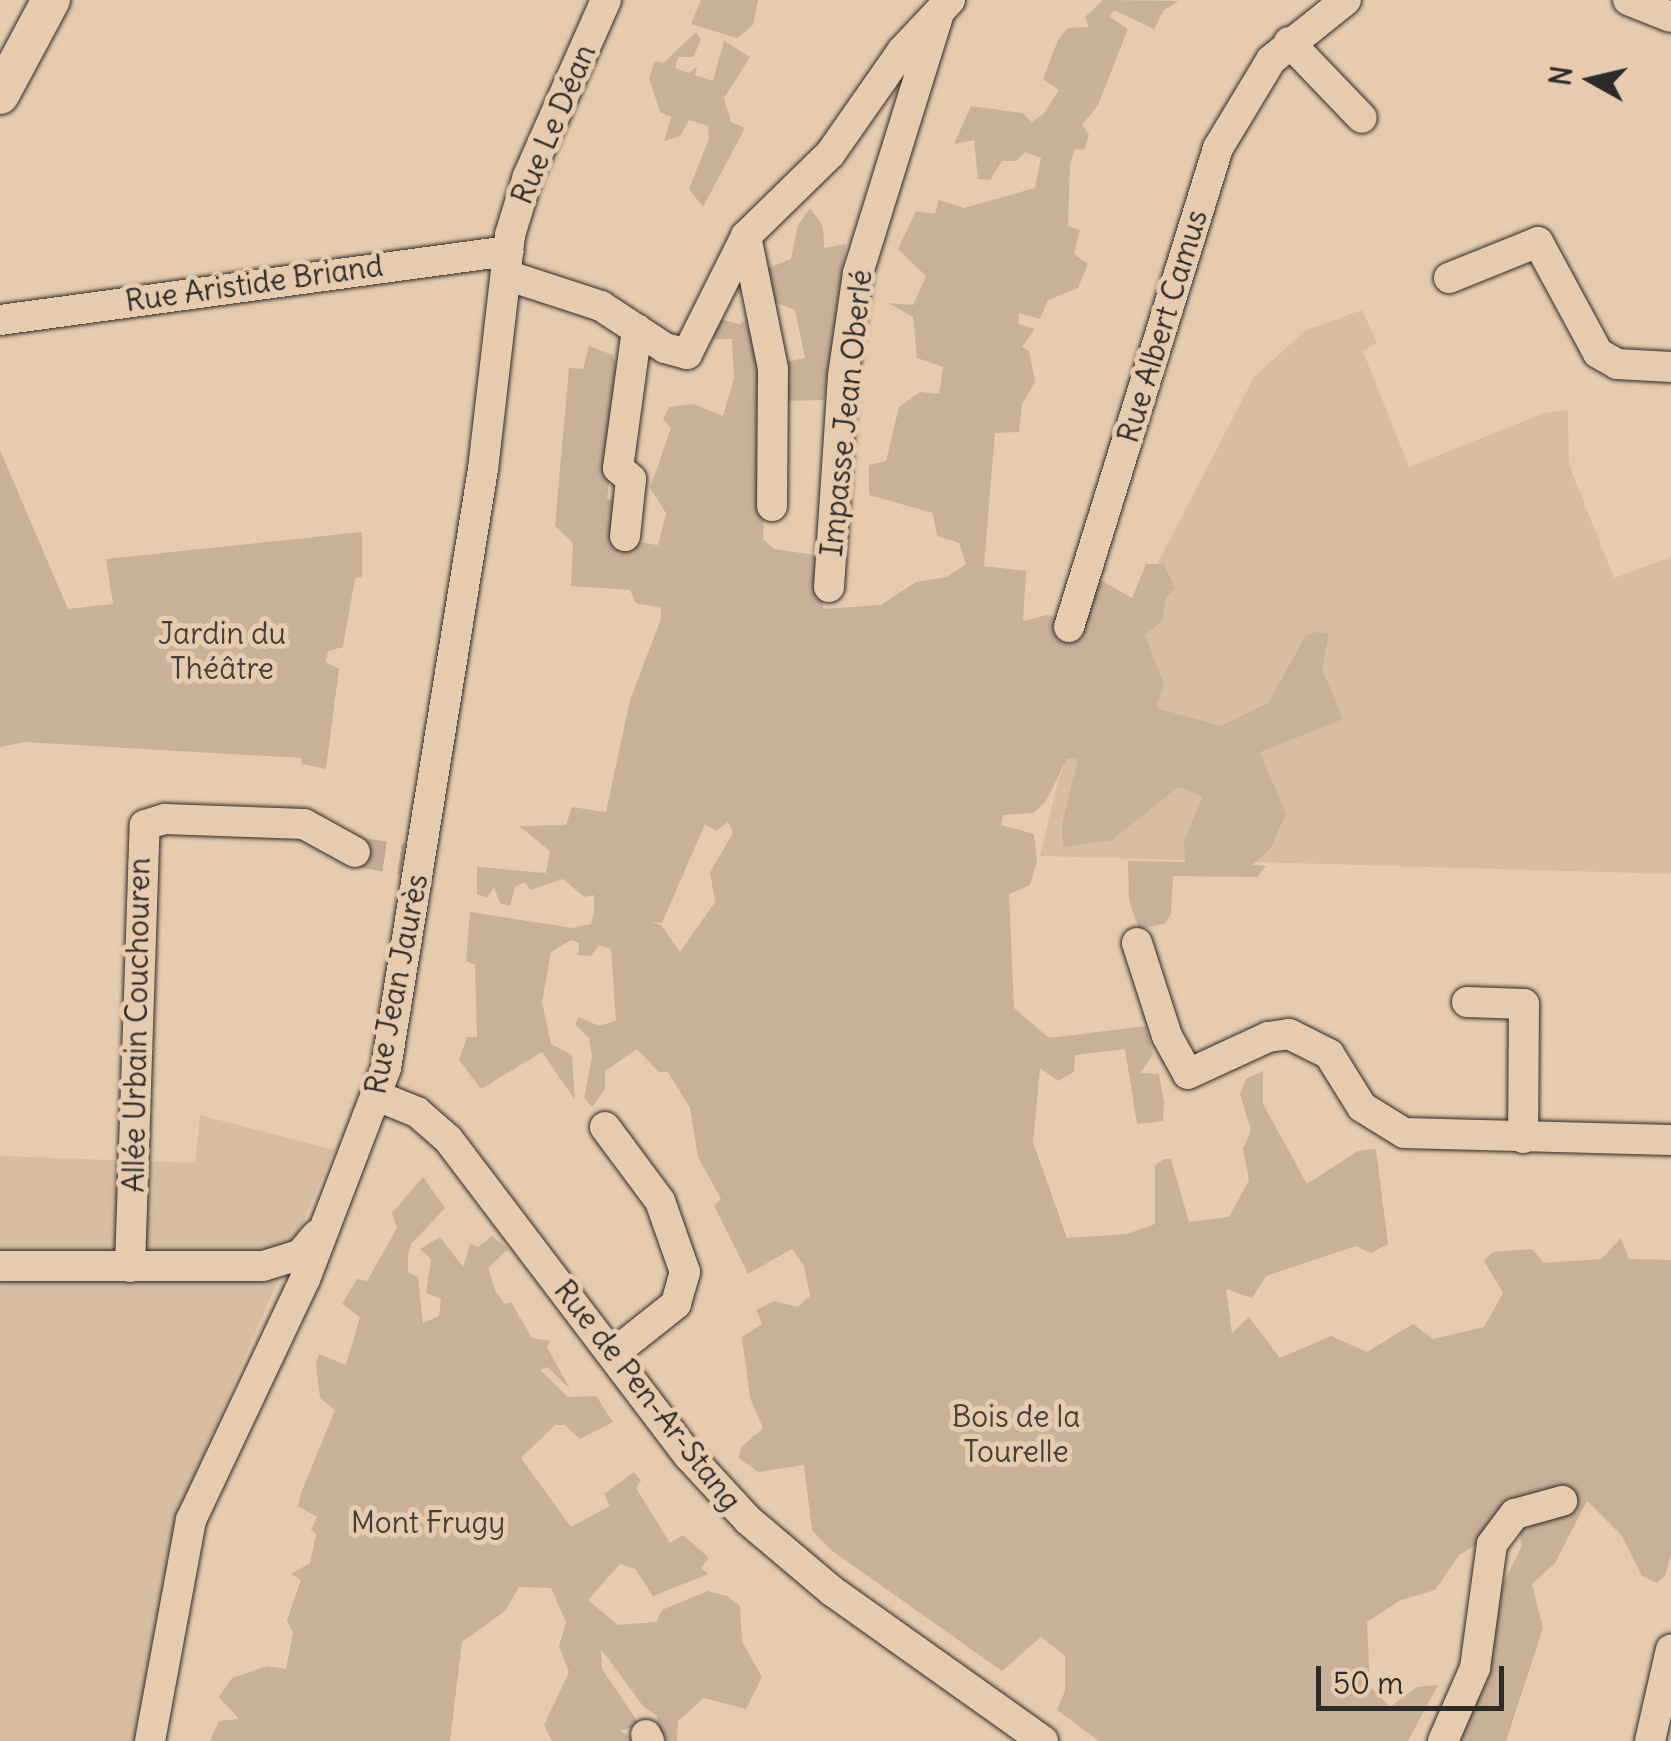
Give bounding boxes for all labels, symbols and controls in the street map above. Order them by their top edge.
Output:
north arrow [1541,30,1641,130]
street label: Rue Le Déan [503,39,603,209]
text: N [1542,64,1580,88]
street label: Rue Albert Camus [1109,205,1215,447]
street label: Rue Aristide Briand [123,247,385,319]
street label: Impasse Jean Oberlé [813,268,879,558]
park label: Jardin du Théâtre [158,615,286,686]
street label: Allée Urbain Couchouren [115,857,157,1193]
street label: Rue Jean Jaurès [357,871,435,1097]
street label: Rue de Pen-Ar-Stang [547,1273,749,1517]
park label: Bois de la Tourelle [952,1398,1080,1468]
park label: Mont Frugy [351,1504,505,1540]
scale bar [1321,1646,1508,1708]
text: 50 m [1333,1664,1403,1702]

